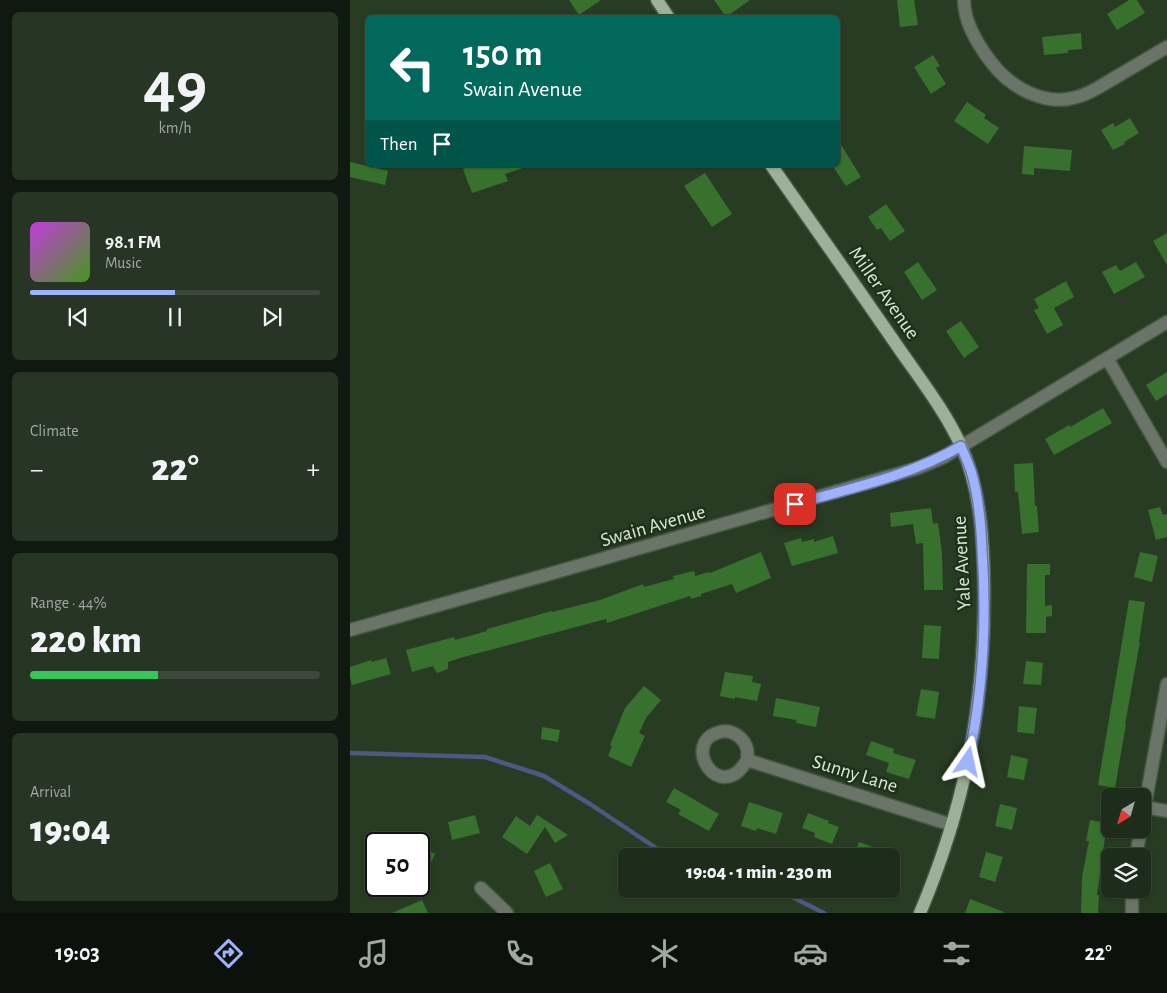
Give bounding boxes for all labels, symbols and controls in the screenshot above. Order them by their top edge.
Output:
icon: left [380,35,445,100]
text: 150 m [463,37,543,72]
text: 49 [143,54,207,119]
text: Swain Avenue [463,78,582,100]
text: km/h [158,120,192,136]
icon: arrive [428,130,456,158]
text: Then [380,135,418,154]
text: 98.1 FM [105,233,161,252]
street label: Miller Avenue [845,243,923,343]
text: Music [105,255,141,271]
icon: previous [64,303,92,331]
icon: pause [161,303,189,331]
icon: next [258,303,286,331]
text: Climate [30,423,79,439]
text: 22° [151,450,199,488]
text: − [30,456,43,484]
text: + [307,456,320,484]
pin [774,483,816,525]
icon: arrive [781,490,809,518]
street label: Swain Avenue [598,501,708,551]
street label: Yale Avenue [950,515,974,611]
text: Range · 44% [30,595,107,611]
text: 220 km [30,622,142,660]
position arrow [941,735,993,787]
street label: Sunny Lane [810,752,900,796]
text: Arrival [30,784,71,800]
north arrow [1101,788,1151,838]
map controls [1101,788,1151,898]
text: 19:04 [30,811,110,849]
speed limit sign: 50 [365,832,430,897]
button: layers [1101,848,1151,898]
text: 19:04 · 1 min · 230 m [686,863,832,882]
icon: directions [211,936,246,971]
icon: music [356,936,391,971]
icon: phone [502,936,537,971]
icon: climate [647,936,682,971]
icon: car [793,936,828,971]
icon: filters [939,936,974,971]
text: 19:03 [55,942,100,964]
text: 22° [1084,942,1112,964]

